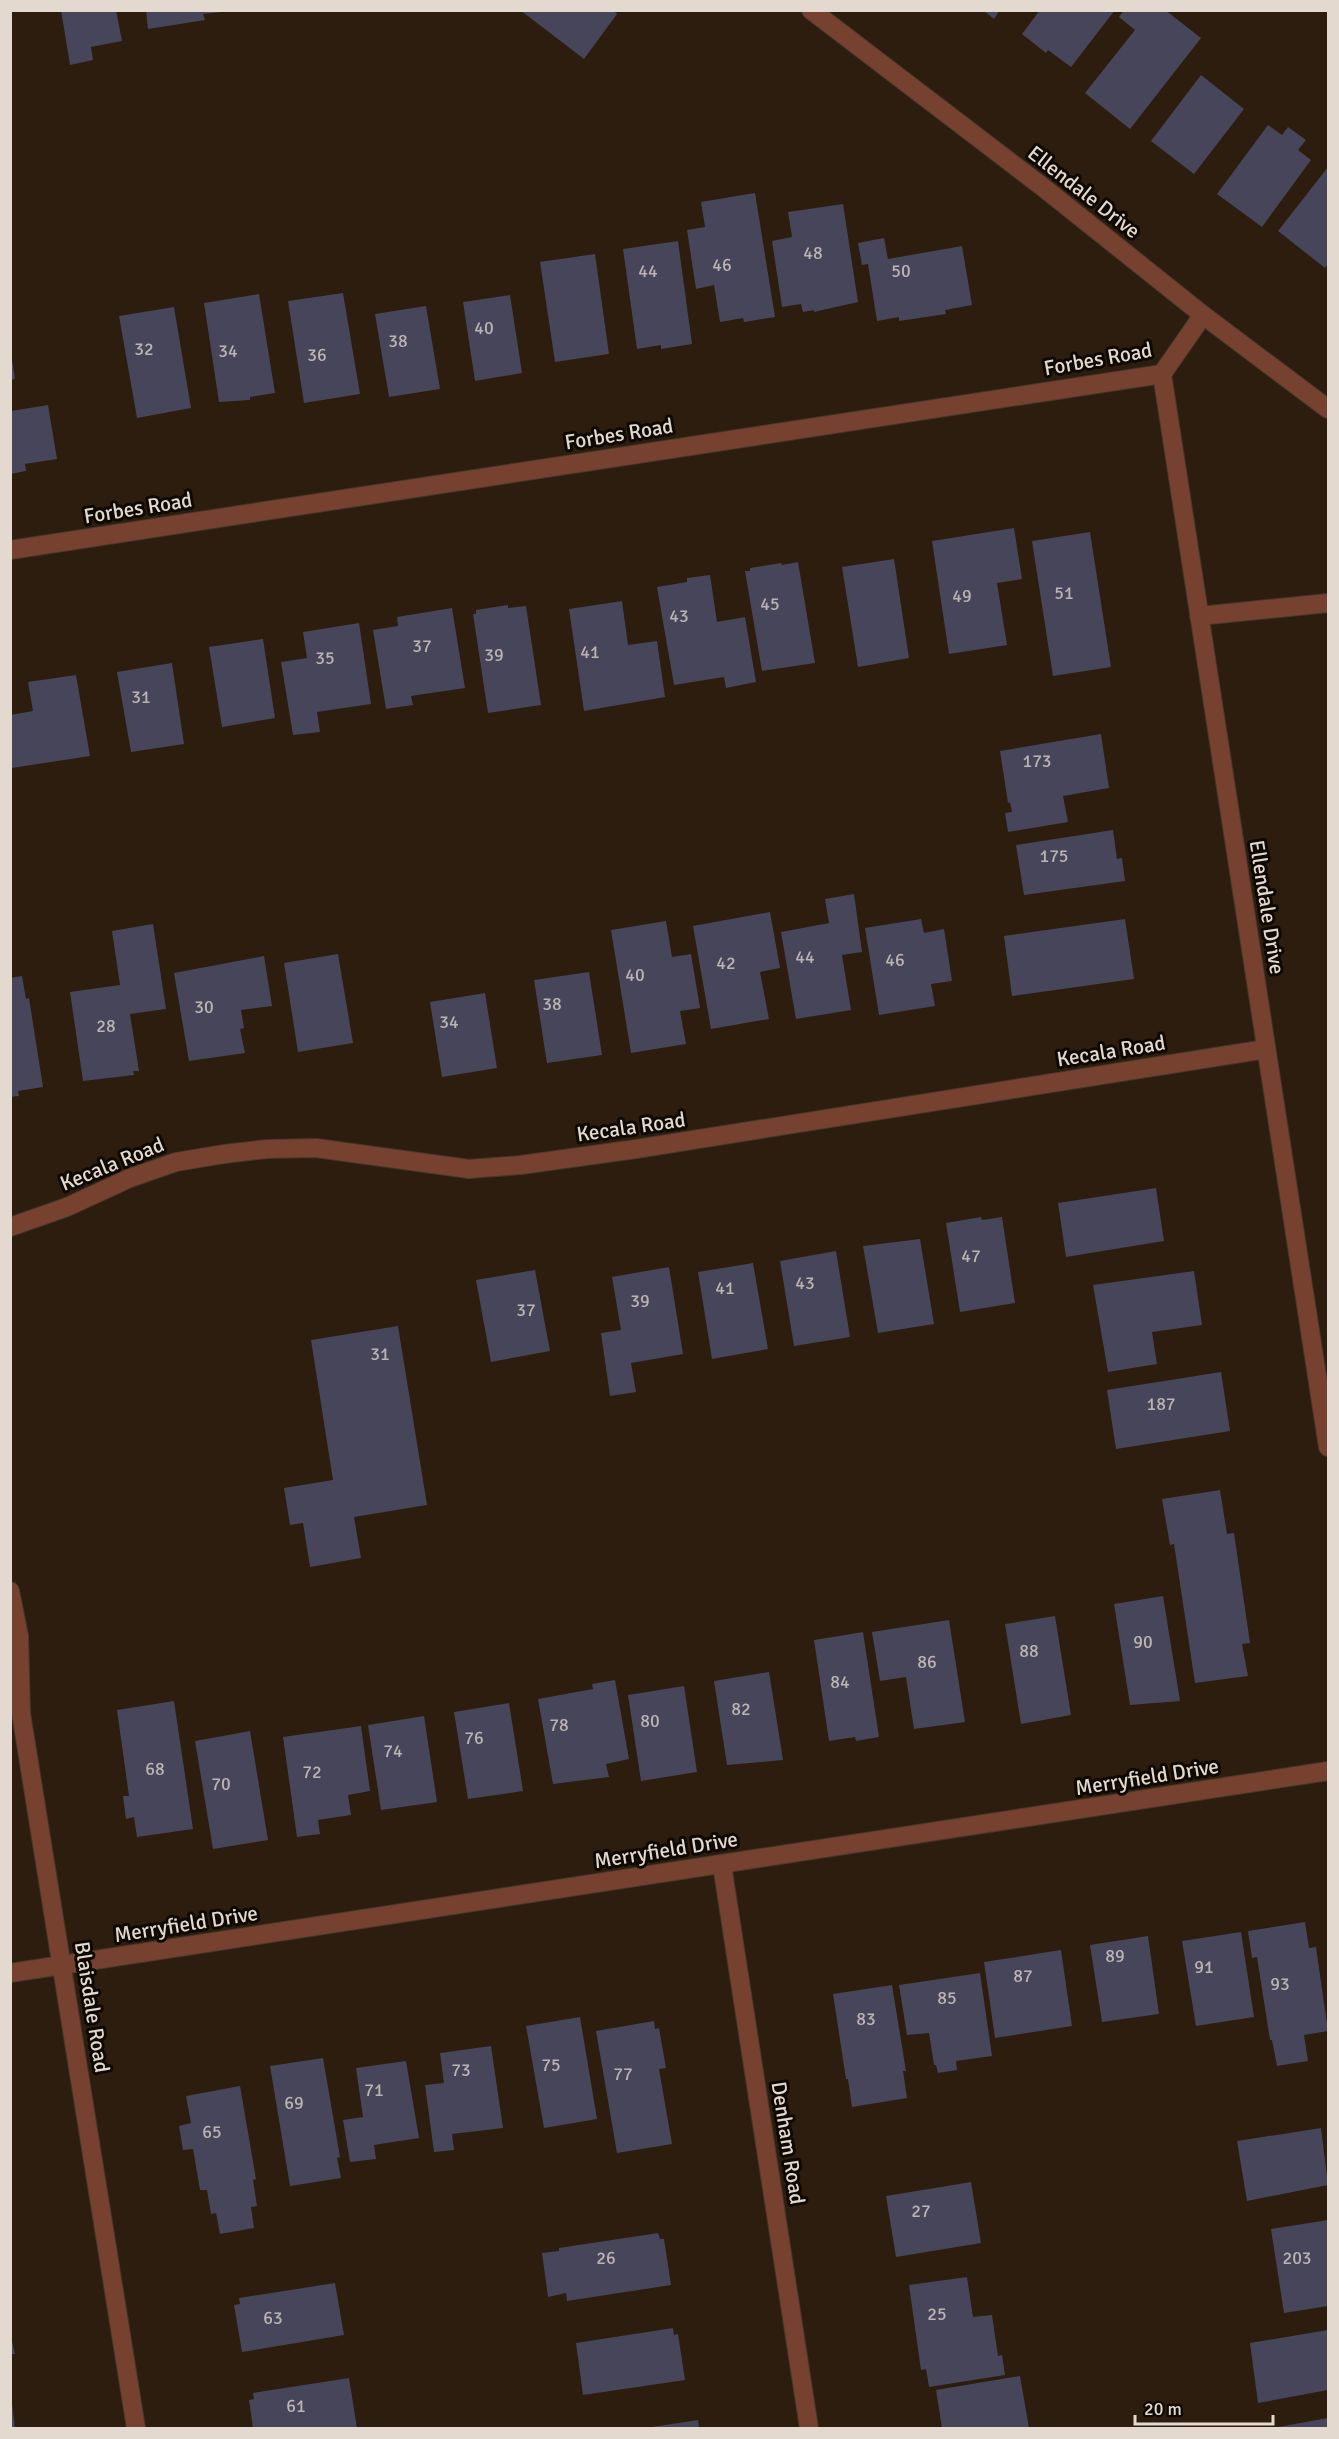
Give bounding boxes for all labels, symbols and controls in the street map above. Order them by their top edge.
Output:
street label: Ellendale Drive [1023,140,1145,244]
house number: 48 [803,242,823,264]
house number: 46 [712,254,732,276]
house number: 44 [638,260,658,282]
house number: 50 [891,260,911,282]
house number: 40 [474,317,494,339]
house number: 38 [388,330,408,352]
street label: Forbes Road [1042,337,1154,381]
house number: 32 [134,338,154,360]
house number: 34 [218,340,238,362]
house number: 36 [307,344,327,366]
street label: Forbes Road [563,413,675,455]
street label: Forbes Road [82,487,194,529]
house number: 51 [1054,582,1074,604]
house number: 49 [952,585,972,607]
house number: 45 [760,593,780,615]
house number: 43 [669,605,689,627]
house number: 37 [412,635,432,657]
house number: 41 [580,641,600,663]
house number: 39 [484,644,504,666]
house number: 35 [315,647,335,669]
house number: 31 [131,686,151,708]
house number: 173 [1022,750,1052,772]
street label: Ellendale Drive [1244,838,1290,976]
house number: 175 [1039,845,1069,867]
house number: 44 [795,946,815,968]
house number: 46 [885,949,905,971]
house number: 42 [716,952,736,974]
house number: 40 [625,964,645,986]
house number: 38 [542,993,562,1015]
house number: 30 [194,996,214,1018]
house number: 34 [439,1011,459,1033]
house number: 28 [96,1015,116,1037]
street label: Kecala Road [1055,1030,1167,1072]
street label: Kecala Road [575,1106,687,1148]
street label: Kecala Road [56,1131,168,1197]
house number: 47 [961,1245,981,1267]
house number: 43 [795,1272,815,1294]
house number: 41 [715,1277,735,1299]
house number: 39 [630,1290,650,1312]
house number: 37 [516,1299,536,1321]
house number: 31 [370,1343,390,1365]
house number: 187 [1146,1393,1176,1415]
house number: 90 [1133,1631,1153,1653]
house number: 88 [1019,1640,1039,1662]
house number: 86 [917,1651,937,1673]
house number: 84 [830,1671,850,1693]
house number: 82 [731,1698,751,1720]
house number: 80 [640,1710,660,1732]
house number: 78 [549,1714,569,1736]
house number: 76 [464,1727,484,1749]
house number: 74 [383,1740,403,1762]
street label: Merryfield Drive [1073,1753,1221,1801]
house number: 68 [145,1758,165,1780]
house number: 72 [302,1761,322,1783]
house number: 70 [211,1773,231,1795]
street label: Merryfield Drive [592,1826,740,1874]
street label: Merryfield Drive [112,1900,260,1948]
street label: Blaisdale Road [69,1940,115,2074]
house number: 89 [1105,1945,1125,1967]
house number: 91 [1194,1956,1214,1978]
house number: 87 [1013,1965,1033,1987]
house number: 93 [1270,1973,1290,1995]
house number: 85 [937,1987,957,2009]
house number: 83 [856,2008,876,2030]
house number: 75 [541,2054,561,2076]
house number: 73 [451,2059,471,2081]
house number: 77 [613,2063,633,2085]
house number: 71 [364,2079,384,2101]
street label: Denham Road [765,2080,811,2206]
house number: 69 [284,2092,304,2114]
house number: 65 [202,2121,222,2143]
house number: 27 [911,2200,931,2222]
house number: 26 [596,2247,616,2269]
house number: 203 [1282,2247,1312,2269]
house number: 25 [927,2303,947,2325]
house number: 63 [263,2307,283,2329]
scale bar [1135,2388,1273,2426]
house number: 61 [286,2395,306,2417]
text: 20 m [1144,2398,1182,2420]

